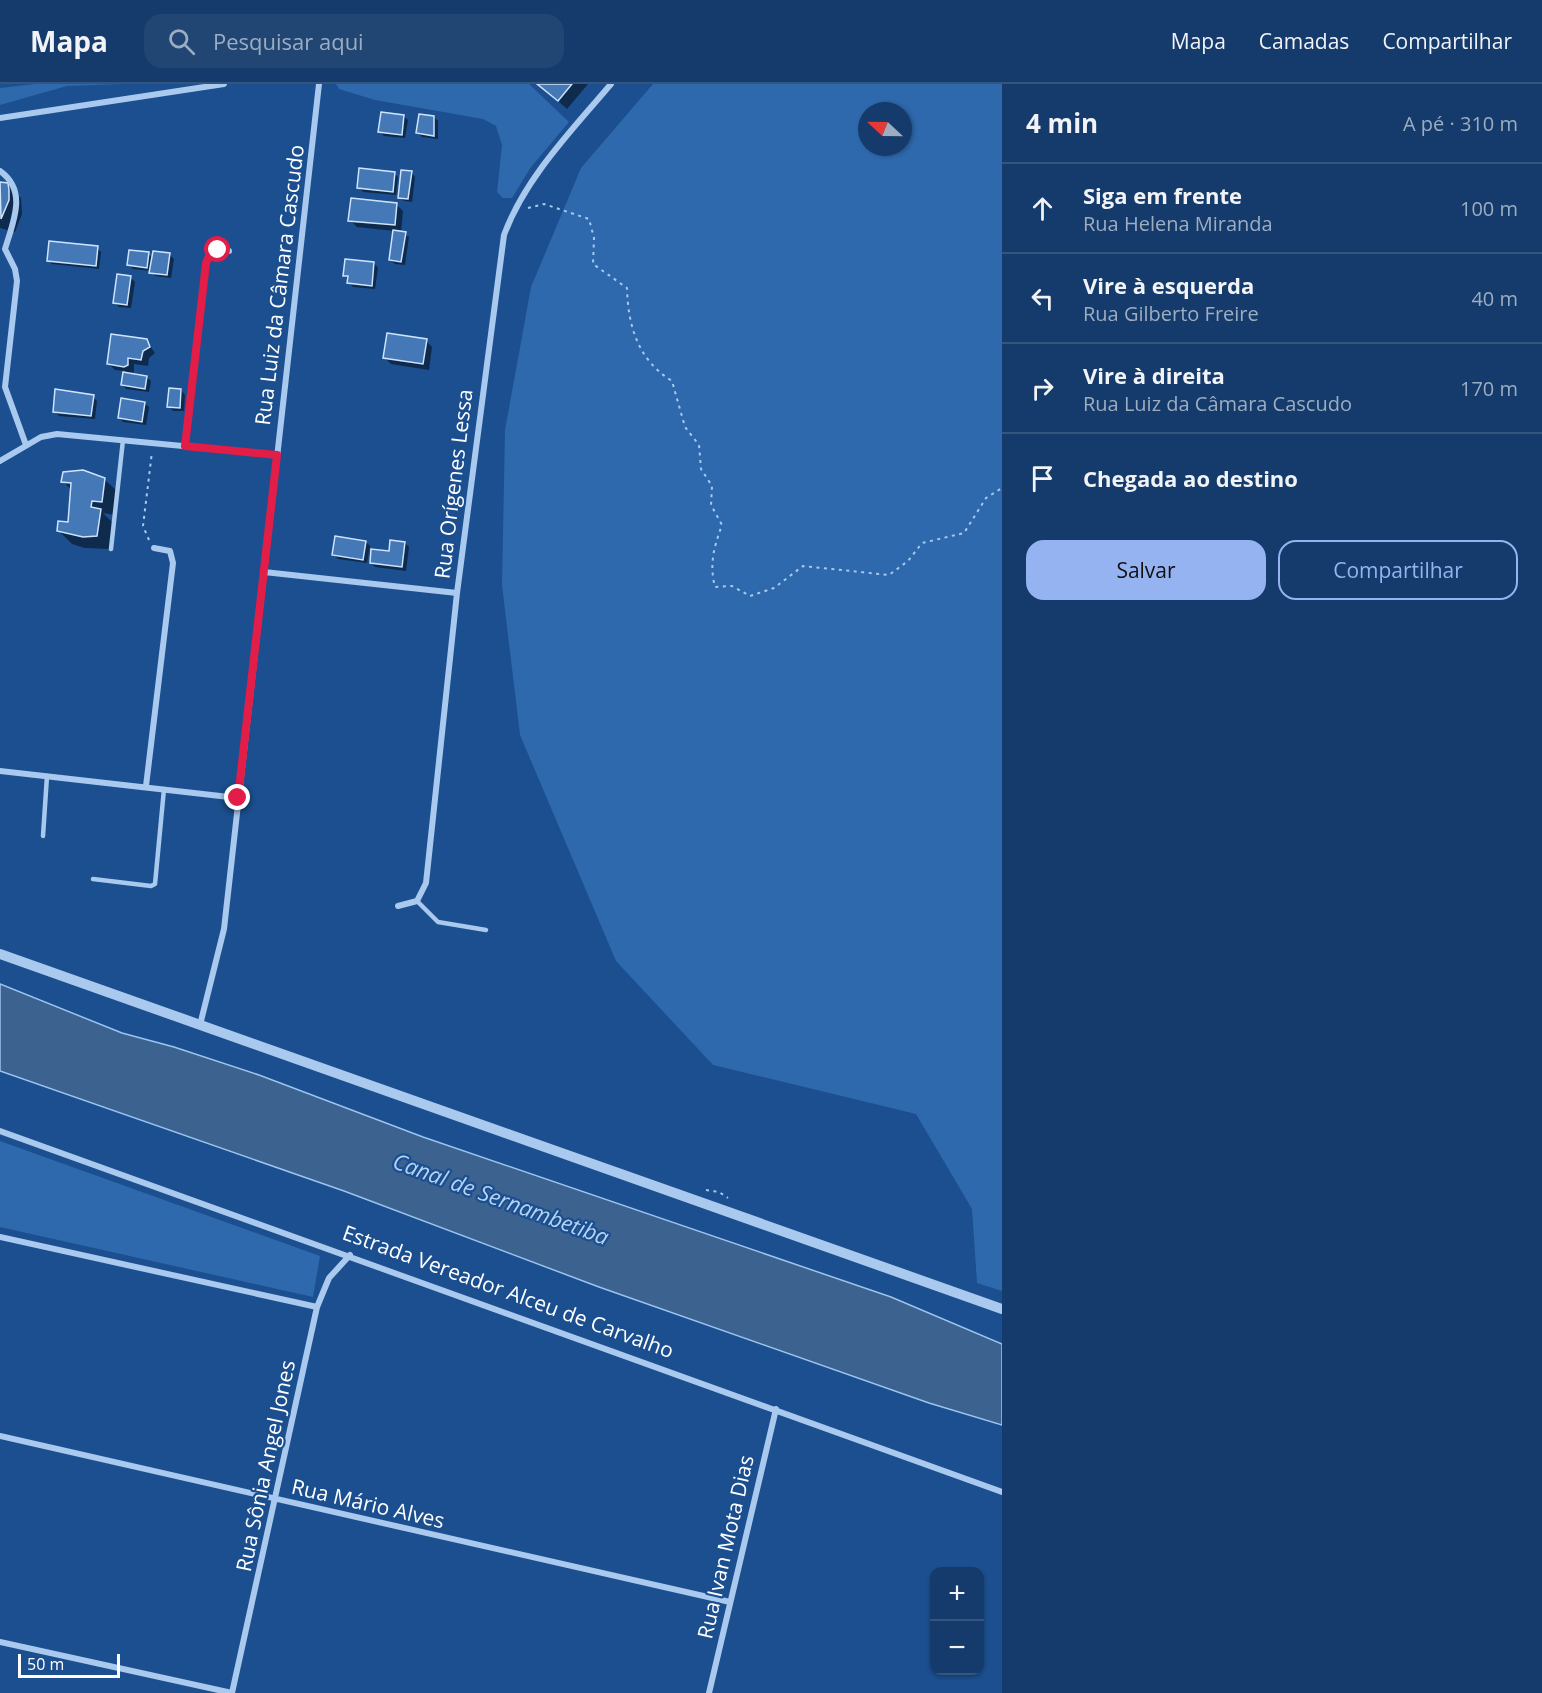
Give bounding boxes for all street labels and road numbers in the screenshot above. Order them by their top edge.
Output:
street label: Rua Luiz da Câmara Cascudo [248,143,310,427]
street label: Rua Orígenes Lessa [427,387,479,580]
street label: Estrada Vereador Alceu de Carvalho [339,1218,678,1364]
street label: Rua Sônia Angel Jones [229,1357,301,1574]
street label: Rua Ivan Mota Dias [690,1452,760,1641]
street label: Rua Mário Alves [289,1472,448,1534]

